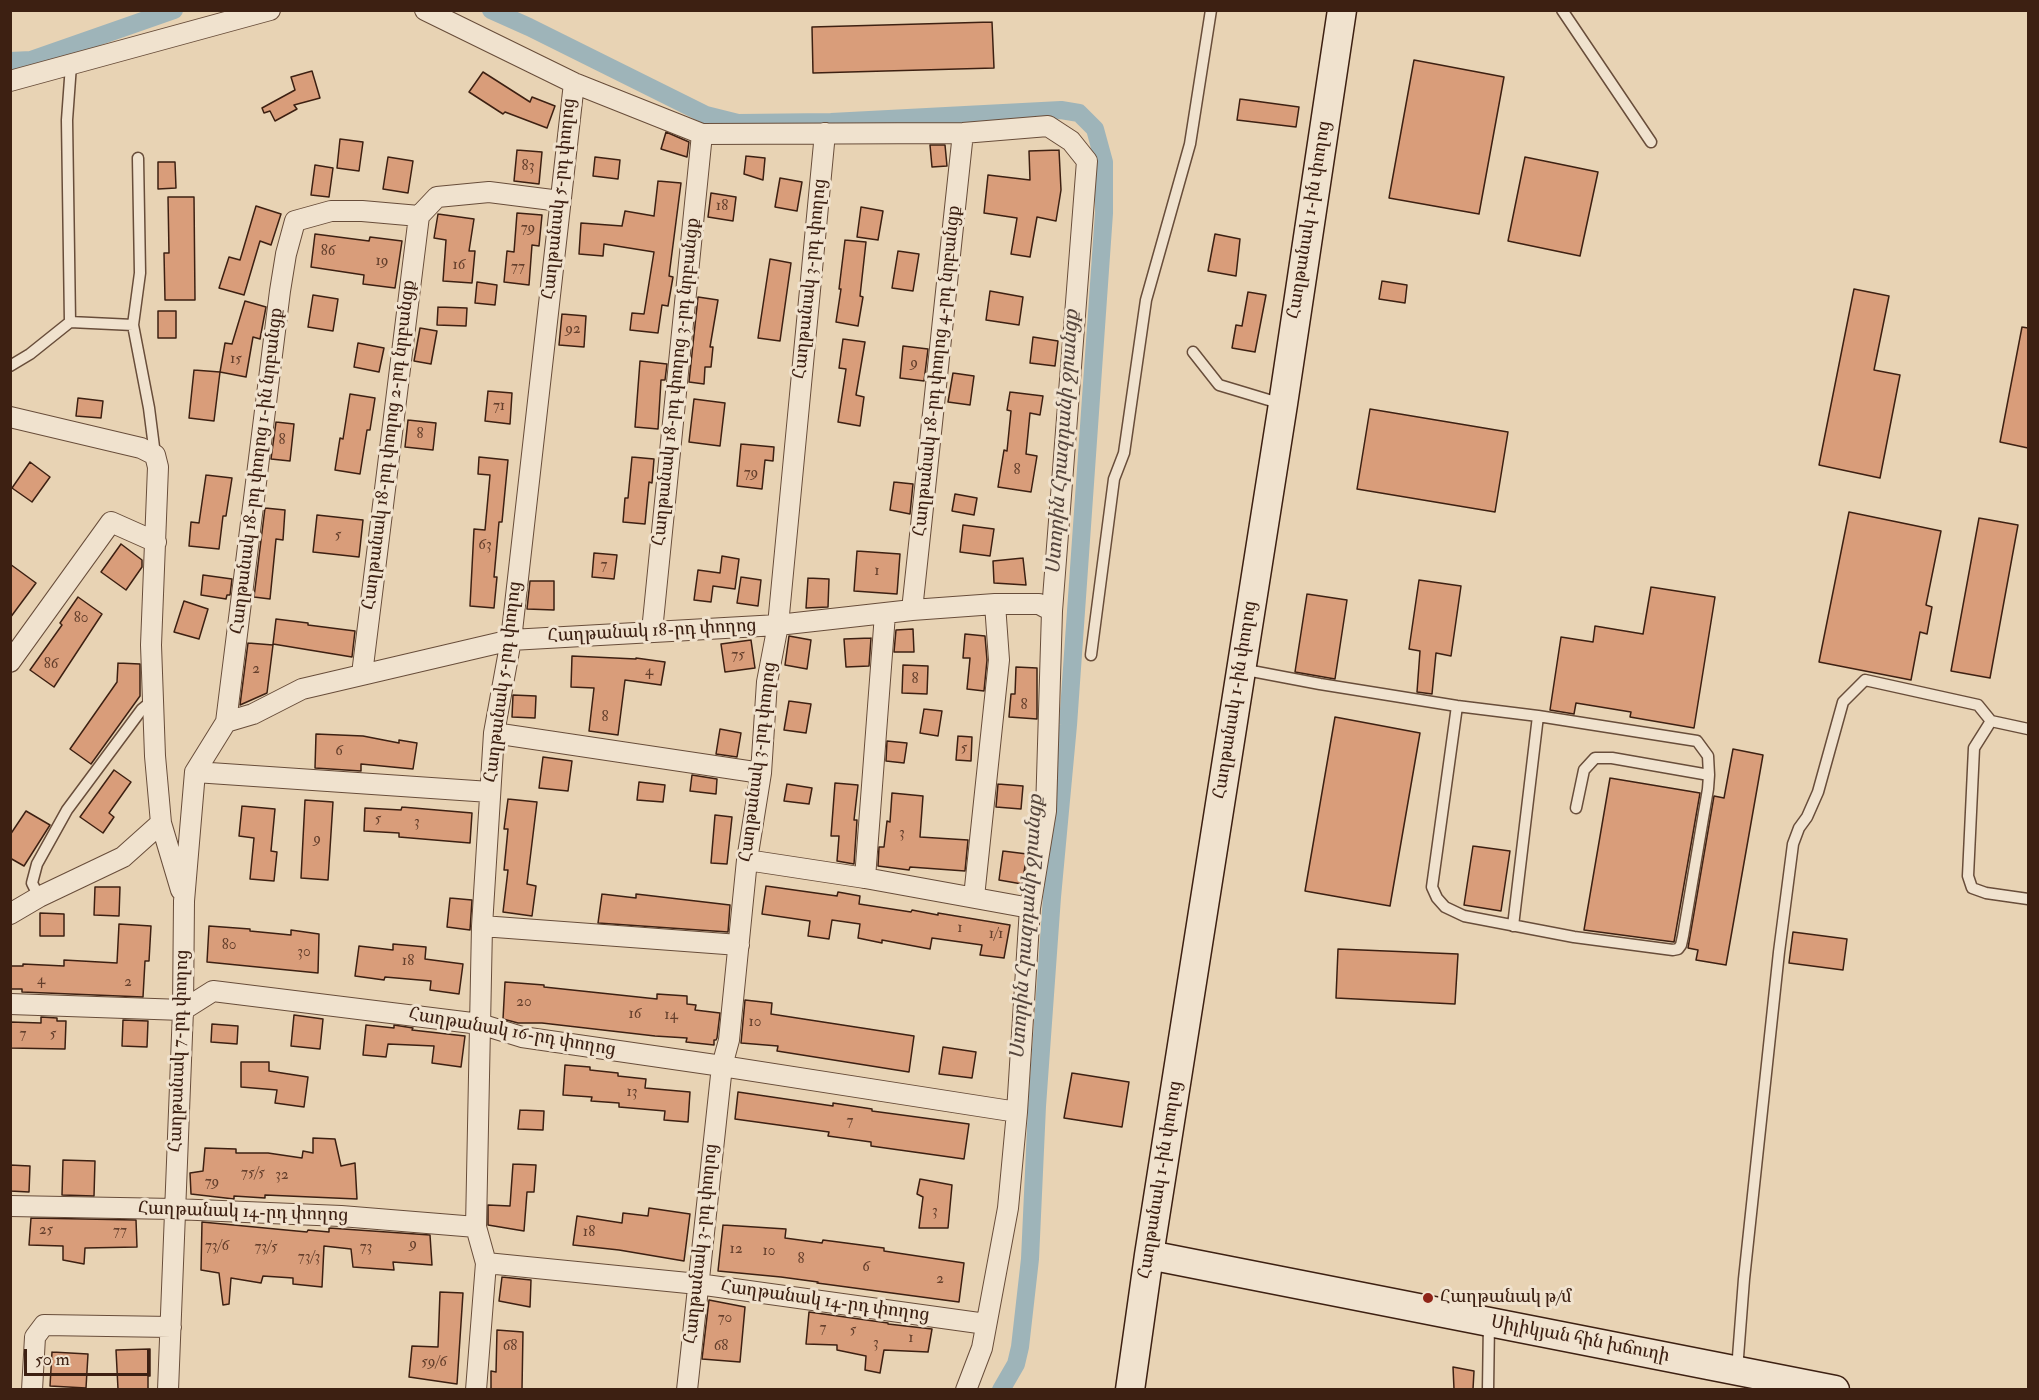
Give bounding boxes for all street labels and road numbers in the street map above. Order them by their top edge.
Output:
street label: Հաղթանակ 5-րդ փողոց [539,97,581,301]
street label: Հաղթանակ 1-ին փողոց [1284,119,1336,321]
street label: Հաղթանակ 3-րդ փողոց [790,178,832,380]
street label: Հաղթանակ 18-րդ փողոց 4-րդ նրբանցք [910,204,966,538]
street label: Հաղթանակ 18-րդ փողոց 3-րդ նրբանցք [649,217,705,547]
street label: Հաղթանակ 18-րդ փողոց 2-րդ նրբանցք [359,279,421,611]
street label: Հաղթանակ 18-րդ փողոց 1-ին նրբանցք [227,306,289,636]
street label: Հաղթանակ 5-րդ փողոց [481,580,527,784]
street label: Հաղթանակ 1-ին փողոց [1210,599,1262,801]
street label: Հաղթանակ 18-րդ փողոց [547,616,757,648]
street label: Հաղթանակ 3-րդ փողոց [736,661,782,863]
street label: Հաղթանակ 7-րդ փողոց [166,949,194,1153]
street label: Հաղթանակ 16-րդ փողոց [407,1004,617,1062]
street label: Հաղթանակ 1-ին փողոց [1135,1079,1187,1281]
street label: Հաղթանակ 3-րդ փողոց [681,1143,723,1345]
street label: Հաղթանակ 14-րդ փողոց [137,1199,349,1227]
street label: Հաղթանակ 14-րդ փողոց [719,1277,931,1327]
street label: Սիլիկյան հին խճուղի [1489,1312,1671,1368]

